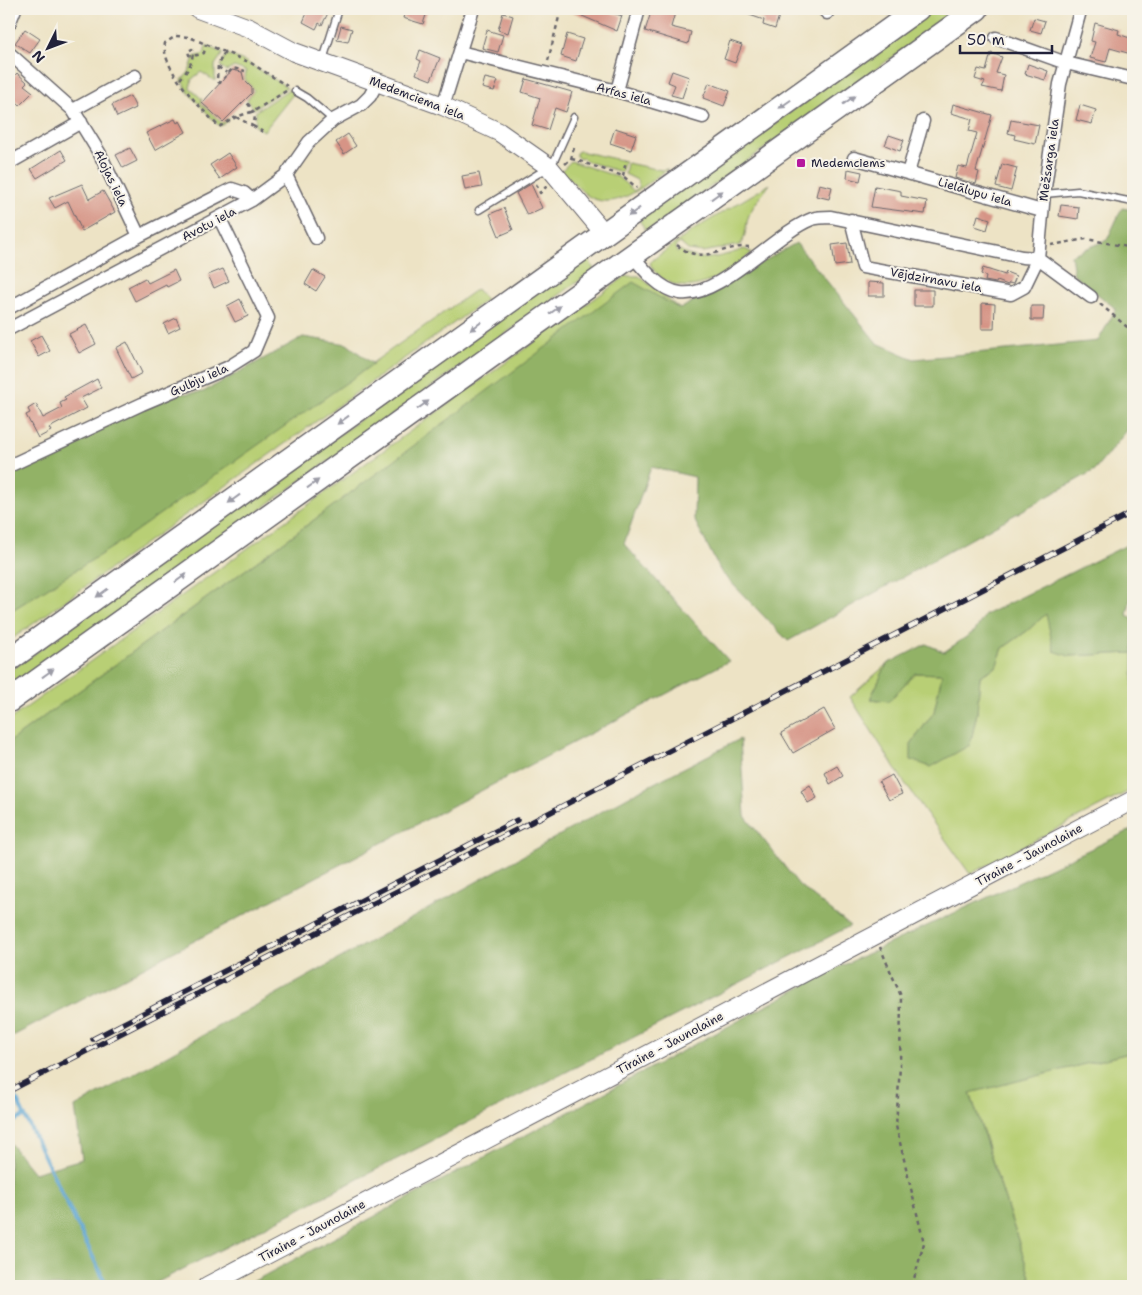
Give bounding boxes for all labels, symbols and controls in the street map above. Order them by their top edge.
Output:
north arrow [22,22,72,72]
scale bar [960,22,1052,54]
text: 50 m [967,30,1005,50]
text: N [28,47,49,67]
street label: Medemciema iela [367,72,467,124]
street label: Arfas iela [595,79,654,109]
one-way arrow [842,95,856,105]
one-way arrow [778,99,792,109]
street label: Mežsarga iela [1035,117,1063,202]
street label: Alojas iela [90,147,132,209]
place label: Medemciems [811,155,885,171]
marker: Medemciems [795,157,807,169]
street label: Lielālupu iela [936,174,1014,210]
one-way arrow [710,189,723,200]
street label: Avotu iela [179,203,239,245]
one-way arrow [628,206,641,217]
street label: Vējdzirnavu iela [889,264,984,296]
one-way arrow [548,305,561,316]
one-way arrow [469,321,482,331]
street label: Gulbju iela [167,360,231,400]
one-way arrow [416,400,430,410]
one-way arrow [337,415,350,425]
one-way arrow [306,479,320,489]
one-way arrow [228,493,241,504]
one-way arrow [174,574,187,584]
one-way arrow [95,588,109,598]
one-way arrow [42,668,55,678]
street label: Tīraine - Jaunolaine [973,820,1085,890]
street label: Tīraine - Jaunolaine [614,1008,726,1078]
street label: Tīraine - Jaunolaine [256,1196,368,1266]

